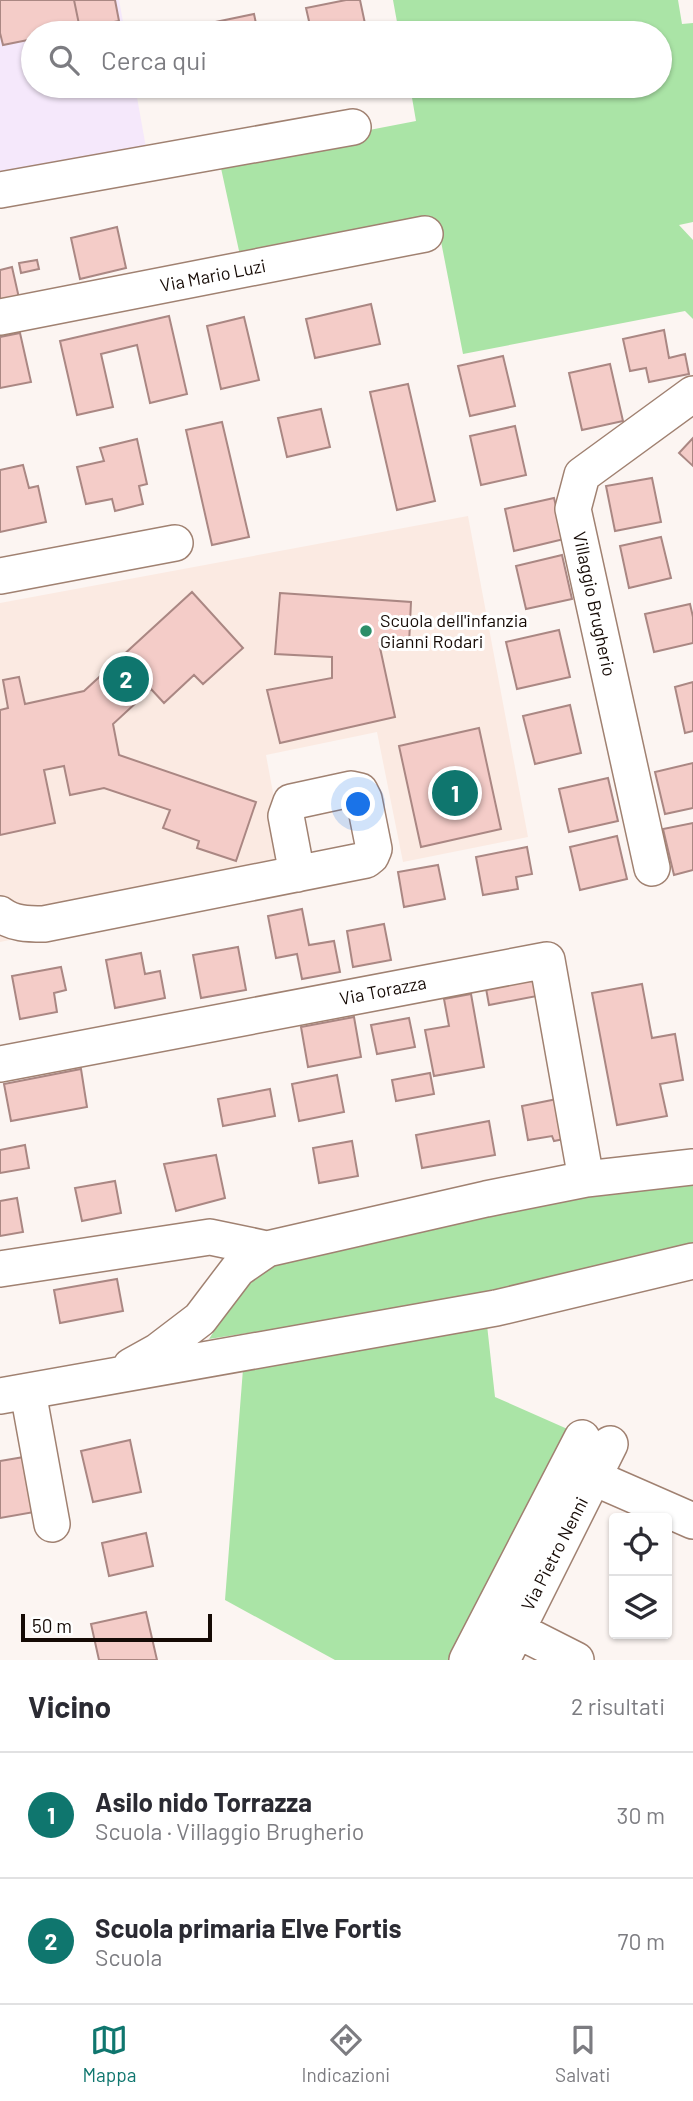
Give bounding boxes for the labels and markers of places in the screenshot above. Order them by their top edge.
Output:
place label: Scuola dell'infanzia Gianni Rodari [380,609,527,652]
marker: Scuola dell'infanzia Gianni Rodari [358,623,374,639]
pin: 2 [103,653,149,705]
pin: 1 [432,767,478,819]

